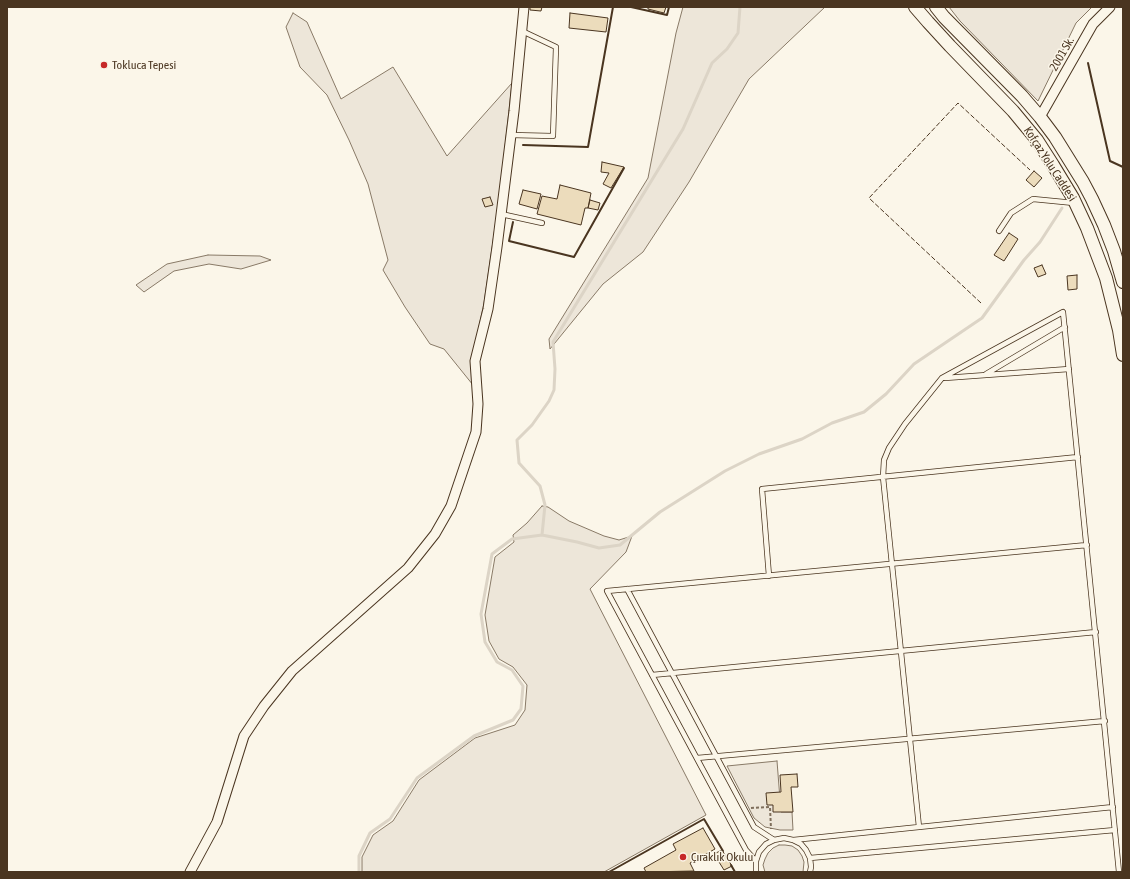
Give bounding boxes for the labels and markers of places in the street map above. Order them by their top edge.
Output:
place label: Tokluca Tepesi [112,58,176,72]
marker: Tokluca Tepesi [99,60,109,70]
place label: Çıraklık Okulu [691,850,753,864]
marker: Çıraklık Okulu [678,852,688,862]

